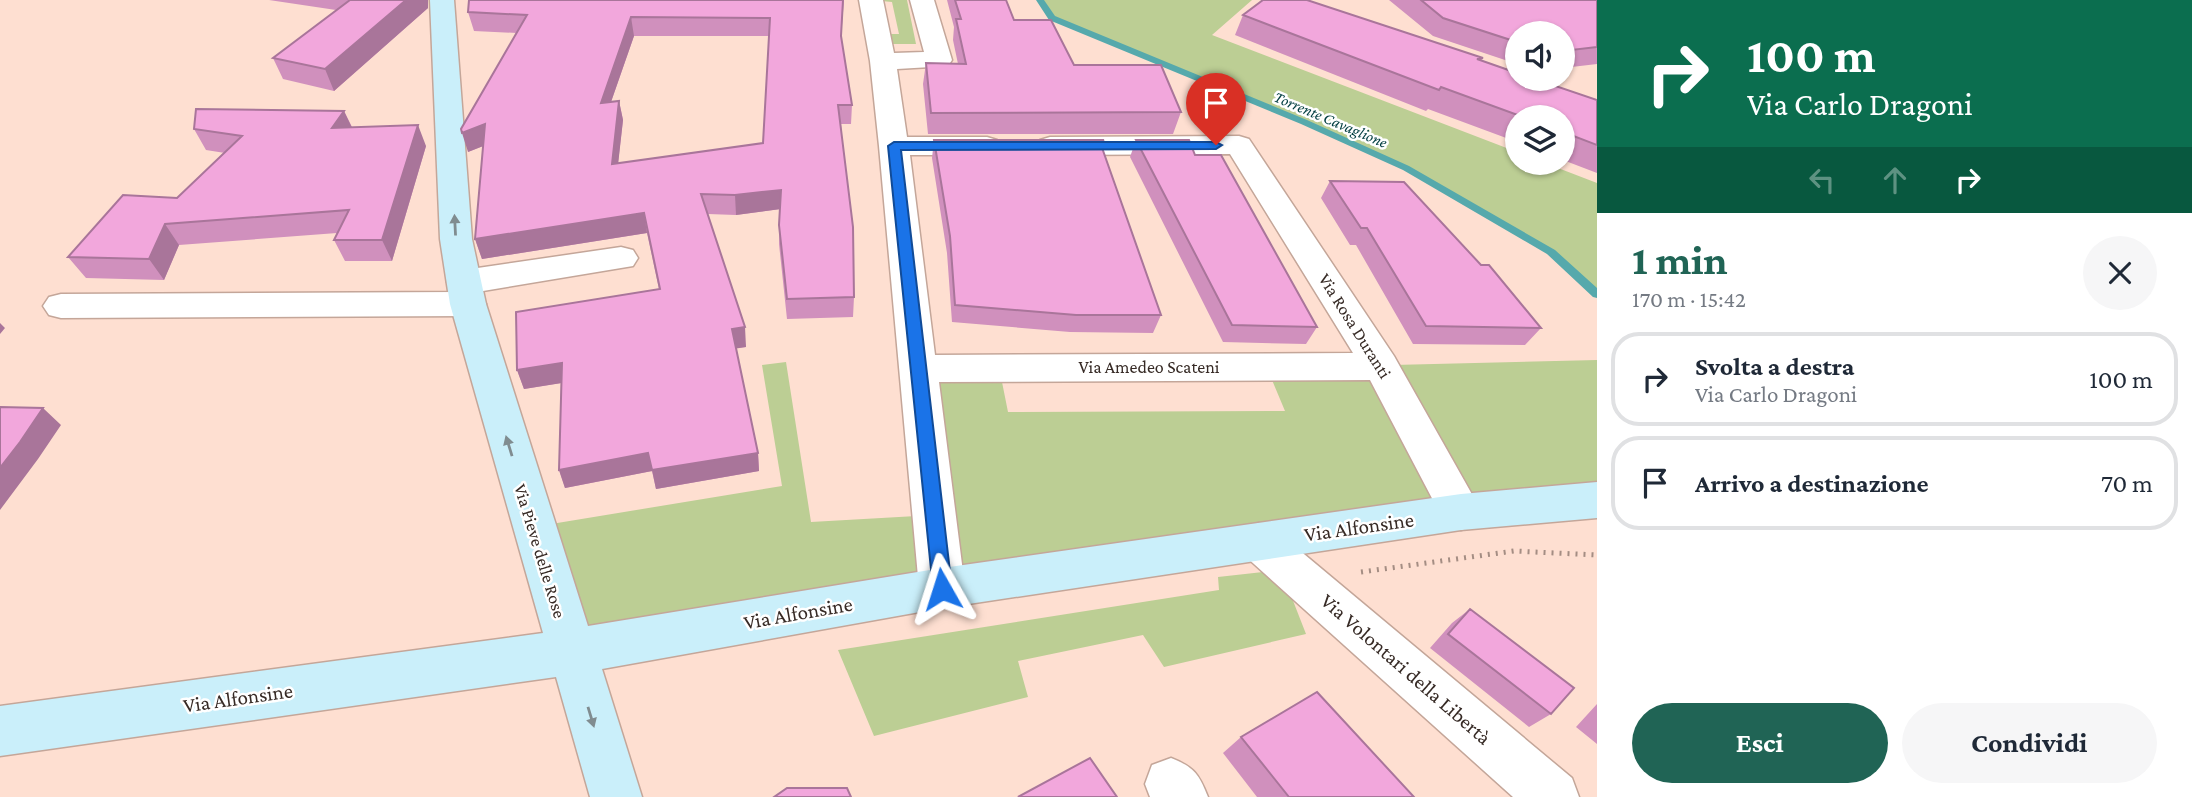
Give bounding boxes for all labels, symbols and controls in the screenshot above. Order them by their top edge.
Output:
map controls [1505,21,1575,175]
button: sound [1505,21,1575,91]
icon: right [1632,28,1723,119]
text: 100 m [1747,28,1876,83]
pin [1186,73,1246,145]
icon: arrive [1197,84,1235,122]
text: Via Carlo Dragoni [1747,86,1973,122]
water label: Torrente Cavaglione [1271,88,1390,152]
button: layers [1505,105,1575,175]
icon: left [1803,161,1841,199]
icon: ahead [1876,161,1914,199]
icon: right [1949,161,1987,199]
one-way arrow [449,214,460,236]
text: 1 min [1632,236,1728,283]
button: close [2083,236,2157,310]
street label: Via Rosa Duranti [1315,270,1395,382]
text: 170 m · 15:42 [1632,286,1746,312]
text: Svolta a destra [1695,352,1854,381]
street label: Via Amedeo Scateni [1078,357,1220,377]
icon: right [1636,360,1674,398]
text: 100 m [2089,365,2153,394]
text: Via Carlo Dragoni [1695,381,1857,407]
one-way arrow [504,435,514,456]
icon: arrive [1636,464,1674,502]
text: Arrivo a destinazione [1695,469,1929,498]
text: 70 m [2101,469,2153,498]
street label: Via Pieve delle Rose [510,481,570,621]
street label: Via Alfonsine [1303,507,1415,547]
position arrow [905,552,979,626]
street label: Via Volontari della Libertà [1316,588,1496,750]
street label: Via Alfonsine [742,592,854,634]
street label: Via Alfonsine [182,678,294,718]
button: Esci [1632,703,1888,783]
button: Condividi [1902,703,2157,783]
one-way arrow [586,707,597,728]

